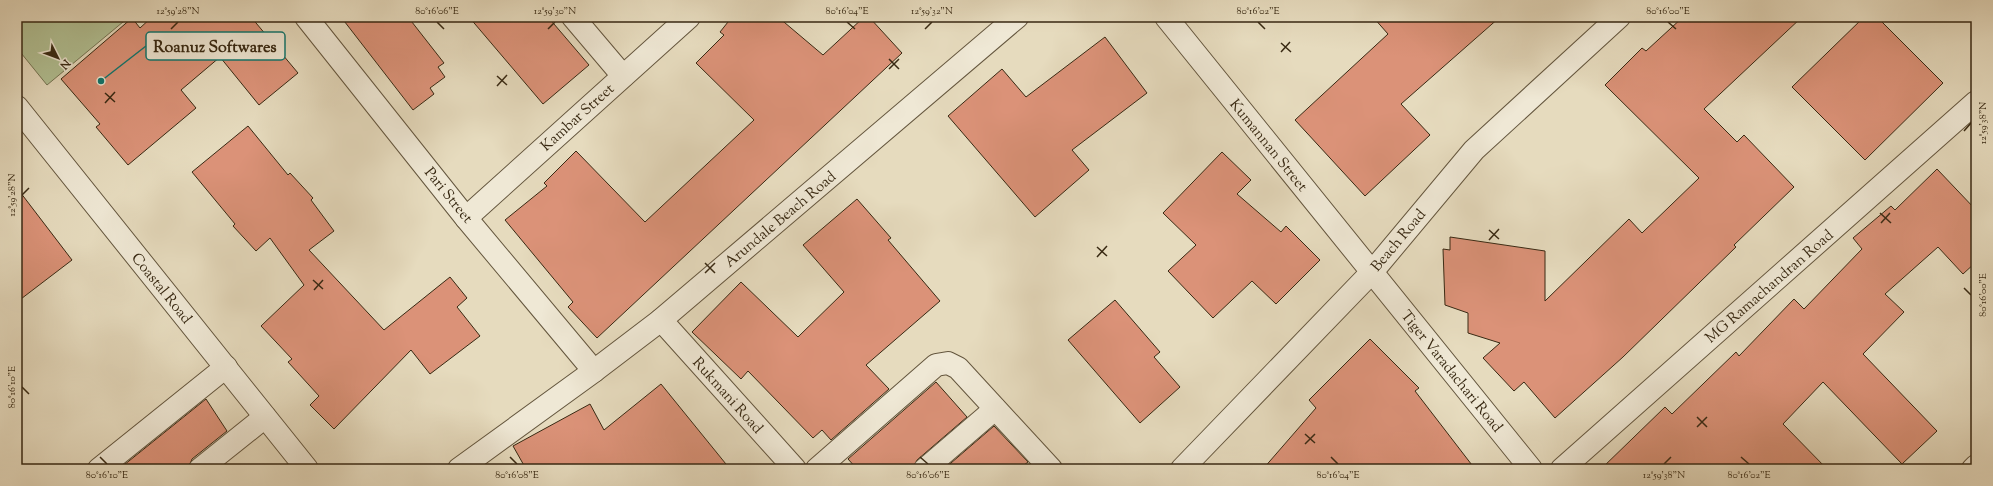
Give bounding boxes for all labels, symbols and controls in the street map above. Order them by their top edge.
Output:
text: 12°59'28"N [157,4,199,19]
text: 80°16'06"E [415,4,459,19]
text: 12°59'30"N [534,4,576,19]
text: 80°16'04"E [825,4,869,19]
text: 12°59'32"N [911,4,953,19]
text: 80°16'02"E [1236,4,1280,19]
text: 80°16'00"E [1646,4,1690,19]
callout: Roanuz Softwares [146,32,285,60]
text: Roanuz Softwares [153,37,277,60]
north arrow [38,38,78,78]
text: N [56,55,74,73]
street label: Kambar Street [537,79,619,157]
street label: Kumannan Street [1224,95,1312,197]
text: 12°59'38"N [1976,102,1991,144]
street label: Pari Street [419,163,477,228]
street label: Arundale Beach Road [721,167,842,273]
text: 12°59'28"N [5,174,20,216]
street label: Beach Road [1367,205,1432,277]
street label: MG Ramachandran Road [1701,225,1839,349]
street label: Coastal Road [126,249,196,329]
text: 80°16'00"E [1976,273,1991,317]
street label: Tiger Varadachari Road [1395,306,1507,438]
street label: Rukmani Road [687,353,767,439]
text: 80°16'10"E [5,366,20,408]
text: 80°16'10"E [86,468,128,483]
text: 80°16'08"E [495,468,539,483]
text: 80°16'06"E [906,468,950,483]
text: 80°16'04"E [1316,468,1360,483]
text: 12°59'38"N [1643,468,1685,483]
text: 80°16'02"E [1727,468,1771,483]

